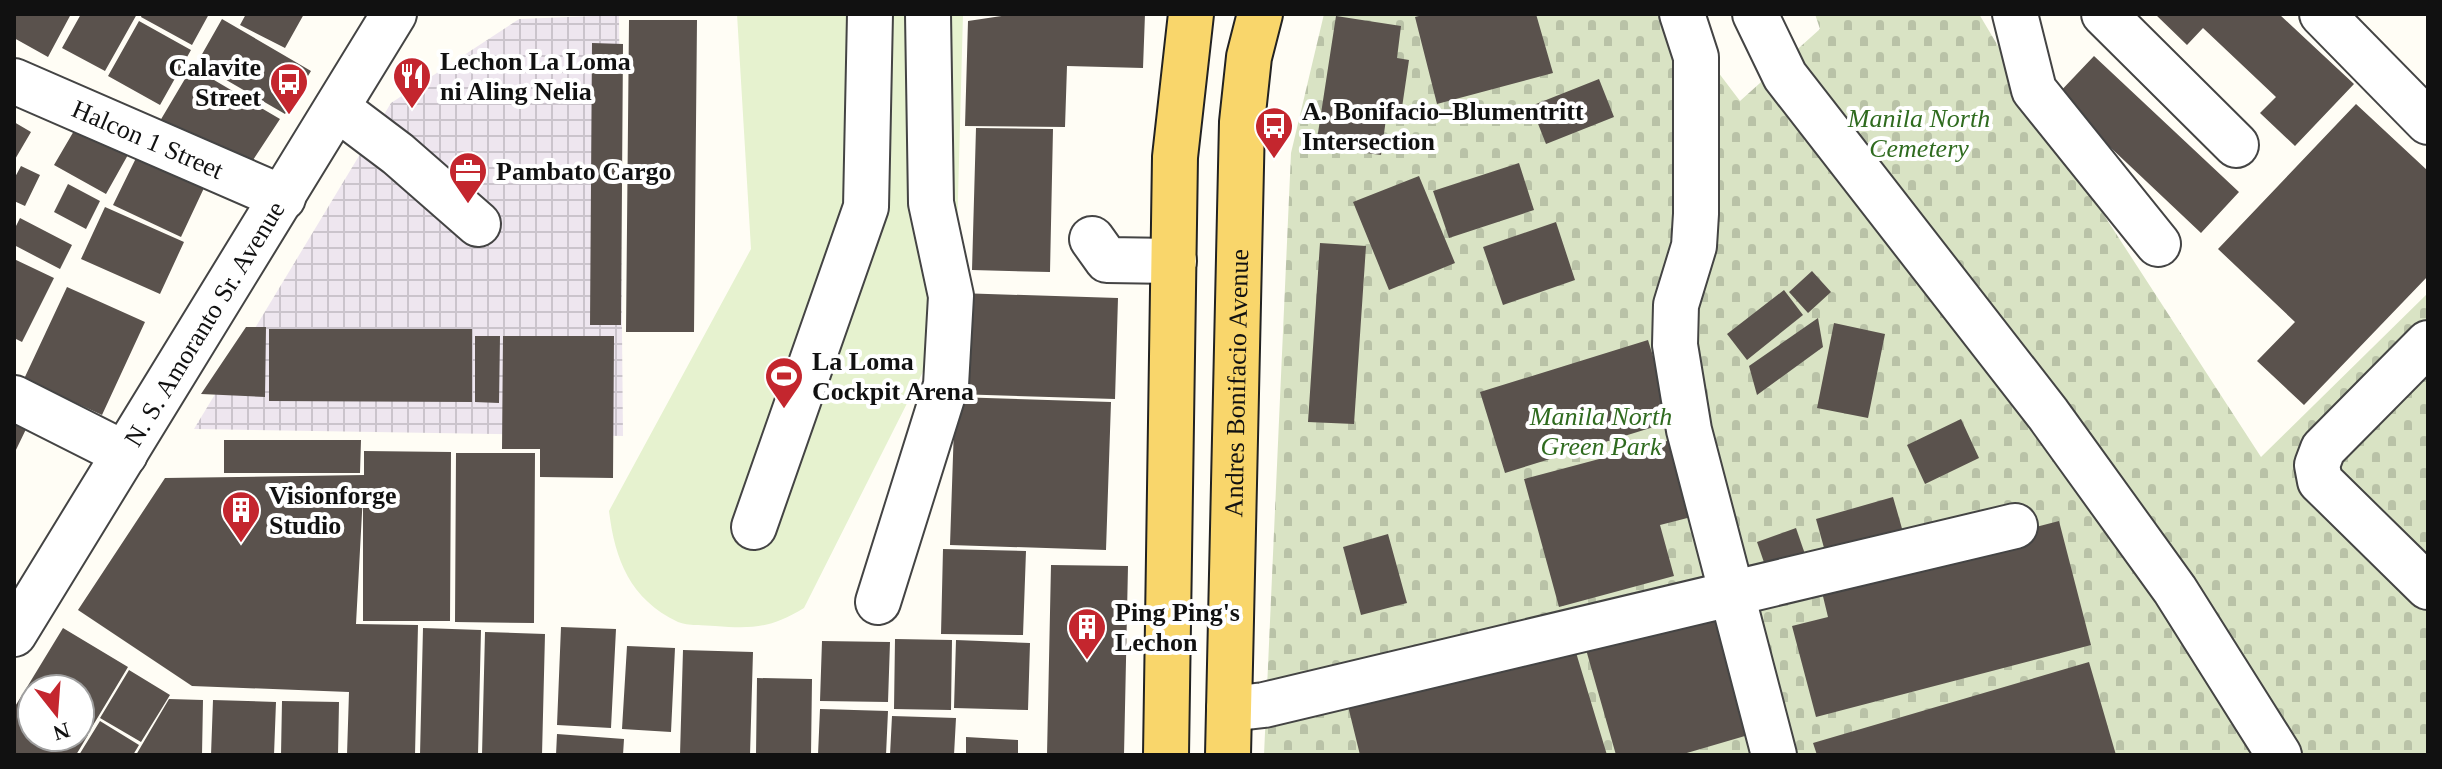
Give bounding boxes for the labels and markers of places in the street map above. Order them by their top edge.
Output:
place label: Lechon La Loma ni Aling Nelia [440,47,631,106]
place label: Calavite Street [169,53,261,112]
restaurant icon: Lechon La Loma ni Aling Nelia [391,55,433,110]
bus stop icon: Calavite Street [268,61,310,116]
place label: A. Bonifacio–Blumentritt Intersection [1302,97,1584,156]
bus stop icon: A. Bonifacio–Blumentritt Intersection [1253,105,1295,160]
office icon: Pambato Cargo [447,150,489,205]
place label: Pambato Cargo [496,157,671,186]
place label: La Loma Cockpit Arena [812,347,974,406]
sports icon: La Loma Cockpit Arena [763,355,805,410]
place label: Visionforge Studio [269,481,397,540]
building icon: Visionforge Studio [220,489,262,544]
place label: Ping Ping's Lechon [1115,598,1240,657]
building icon: Ping Ping's Lechon [1066,606,1108,661]

